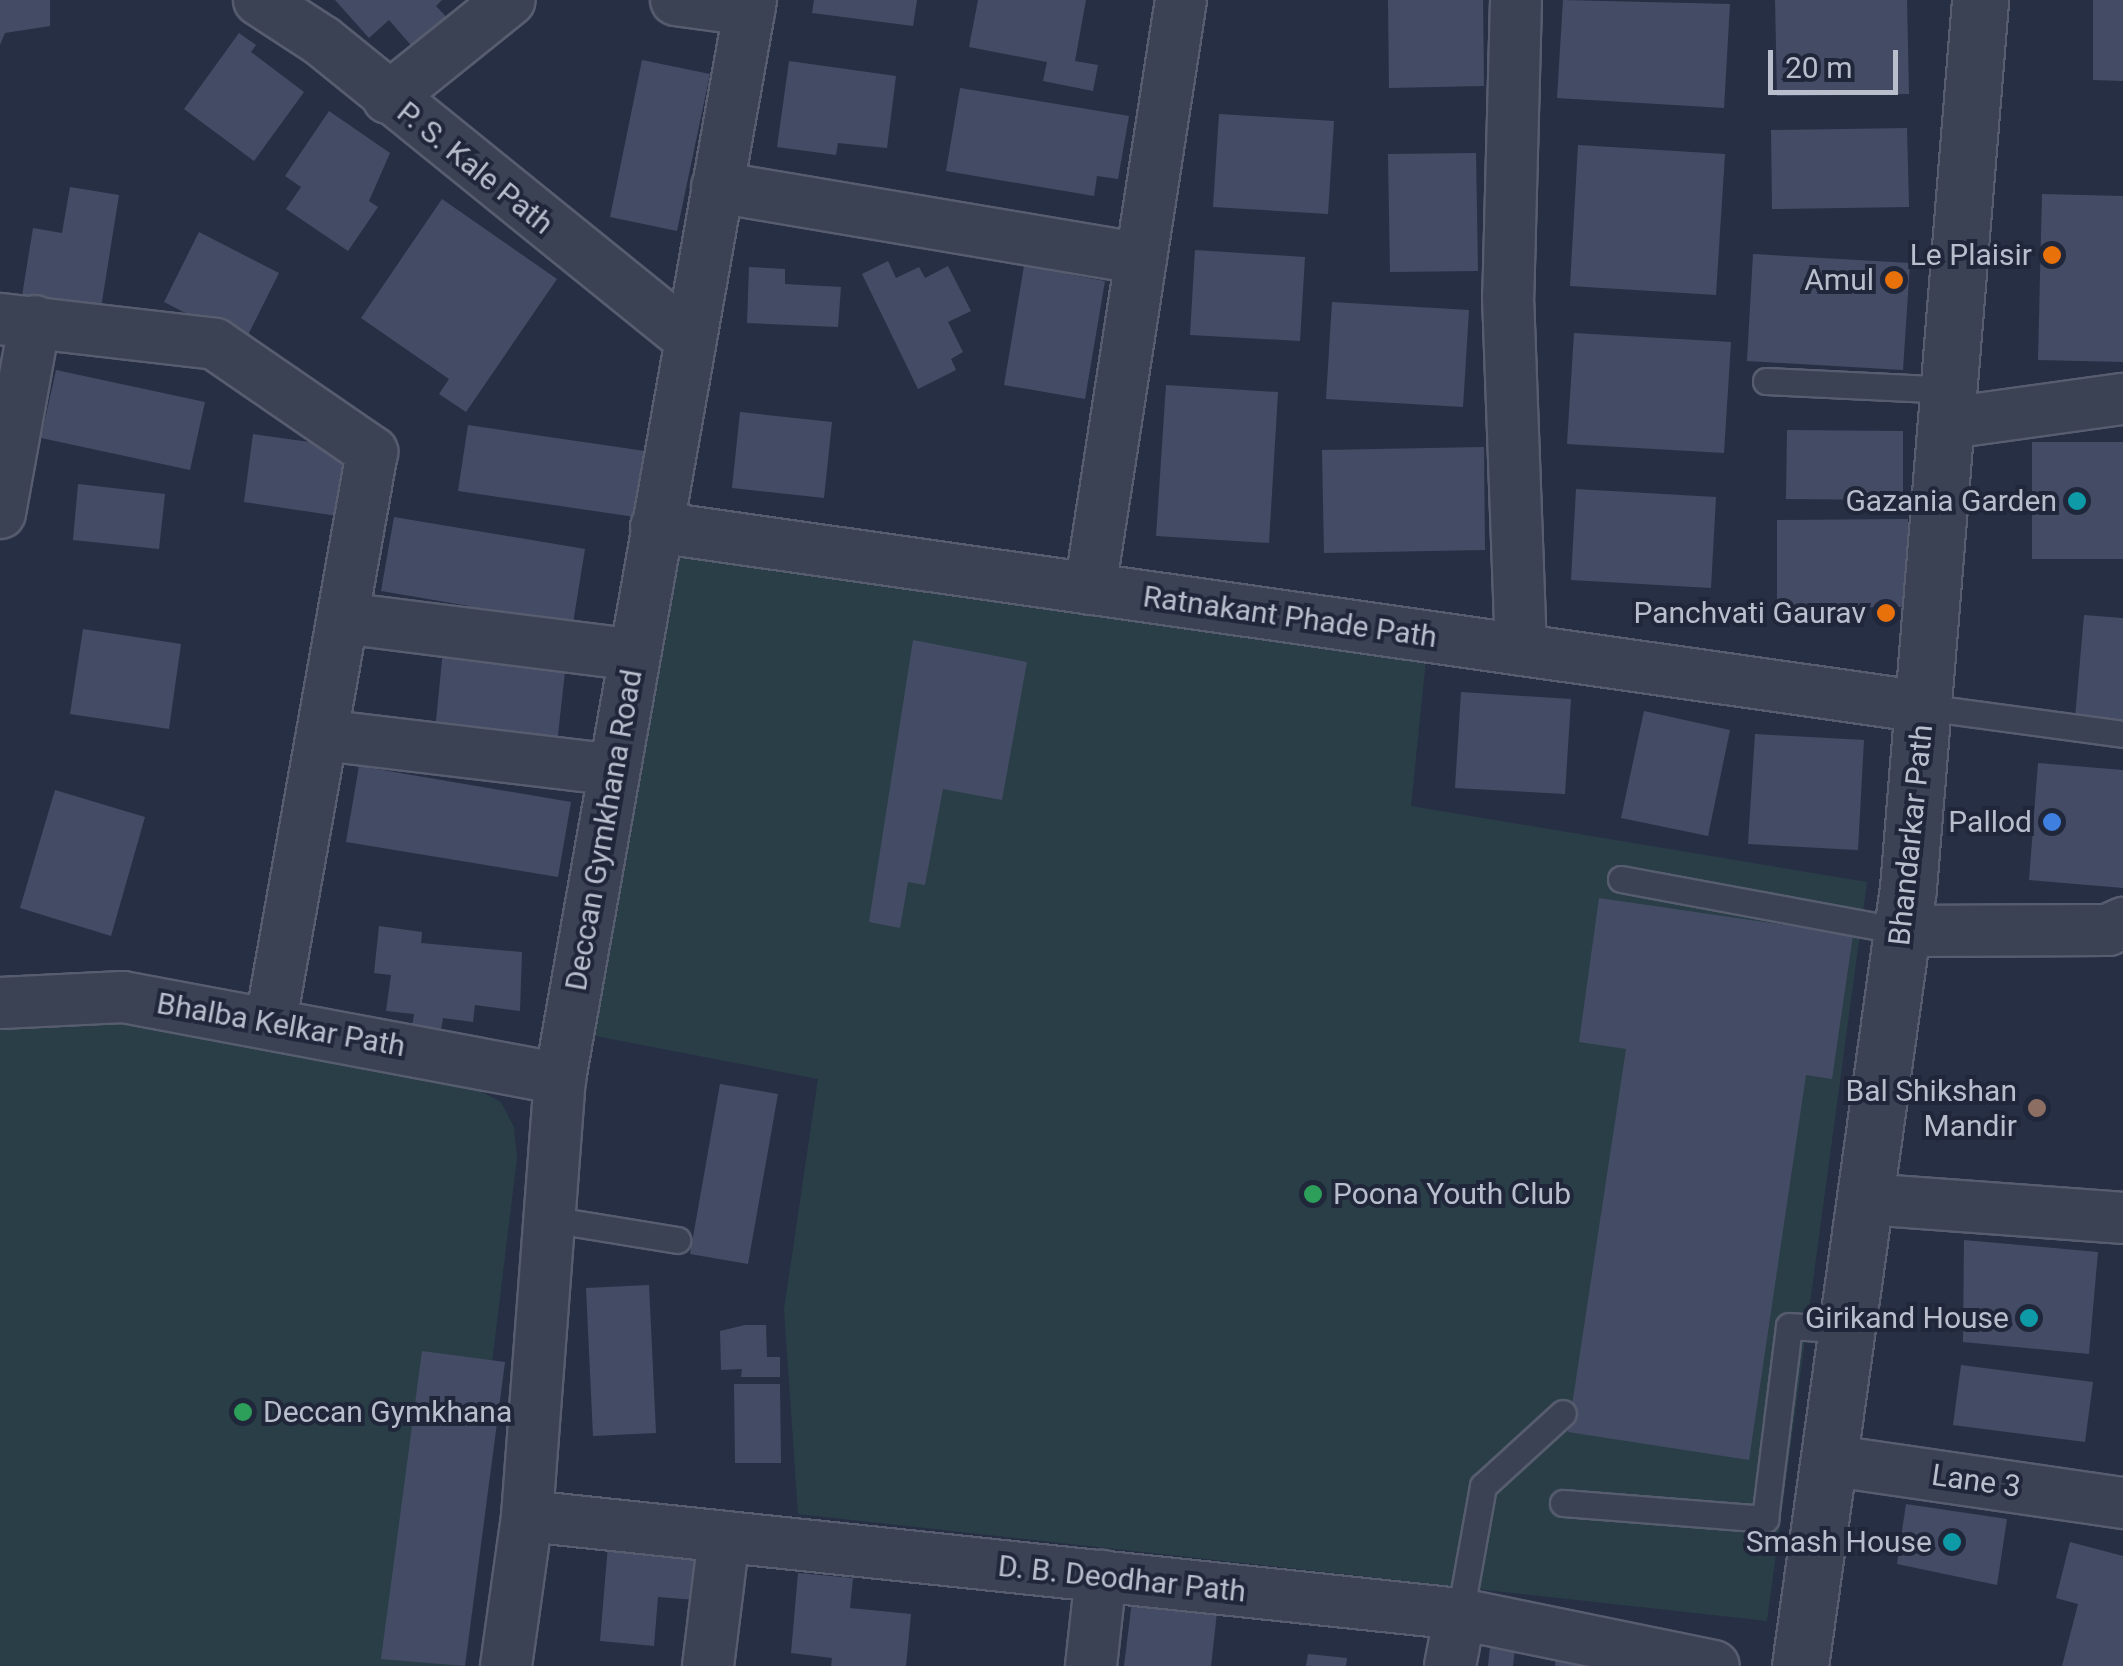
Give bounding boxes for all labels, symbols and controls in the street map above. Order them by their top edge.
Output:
scale bar [1773,30,1903,92]
text: 20 m [1785,50,1852,85]
street label: P. S. Kale Path [390,94,560,242]
place label: Le Plaisir [1910,237,2032,273]
marker: Le Plaisir [2041,244,2063,266]
place label: Amul [1804,262,1874,298]
marker: Amul [1883,269,1905,291]
place label: Gazania Garden [1845,483,2057,519]
marker: Gazania Garden [2066,490,2088,512]
street label: Ratnakant Phade Path [1141,579,1439,655]
place label: Panchvati Gaurav [1633,595,1866,631]
marker: Panchvati Gaurav [1875,602,1897,624]
street label: Deccan Gymkhana Road [558,667,650,993]
street label: Bhandarkar Path [1881,723,1941,947]
place label: Pallod [1948,804,2032,840]
marker: Pallod [2041,811,2063,833]
street label: Bhalba Kelkar Path [154,985,408,1065]
place label: Bal Shikshan Mandir [1846,1073,2017,1144]
marker: Bal Shikshan Mandir [2026,1097,2048,1119]
place label: Poona Youth Club [1333,1176,1571,1212]
marker: Poona Youth Club [1302,1183,1324,1205]
place label: Girikand House [1805,1300,2009,1336]
marker: Girikand House [2018,1307,2040,1329]
place label: Deccan Gymkhana [263,1394,512,1430]
marker: Deccan Gymkhana [232,1401,254,1423]
street label: Lane 3 [1929,1457,2023,1505]
place label: Smash House [1746,1524,1932,1560]
marker: Smash House [1941,1531,1963,1553]
street label: D. B. Deodhar Path [996,1548,1248,1610]

